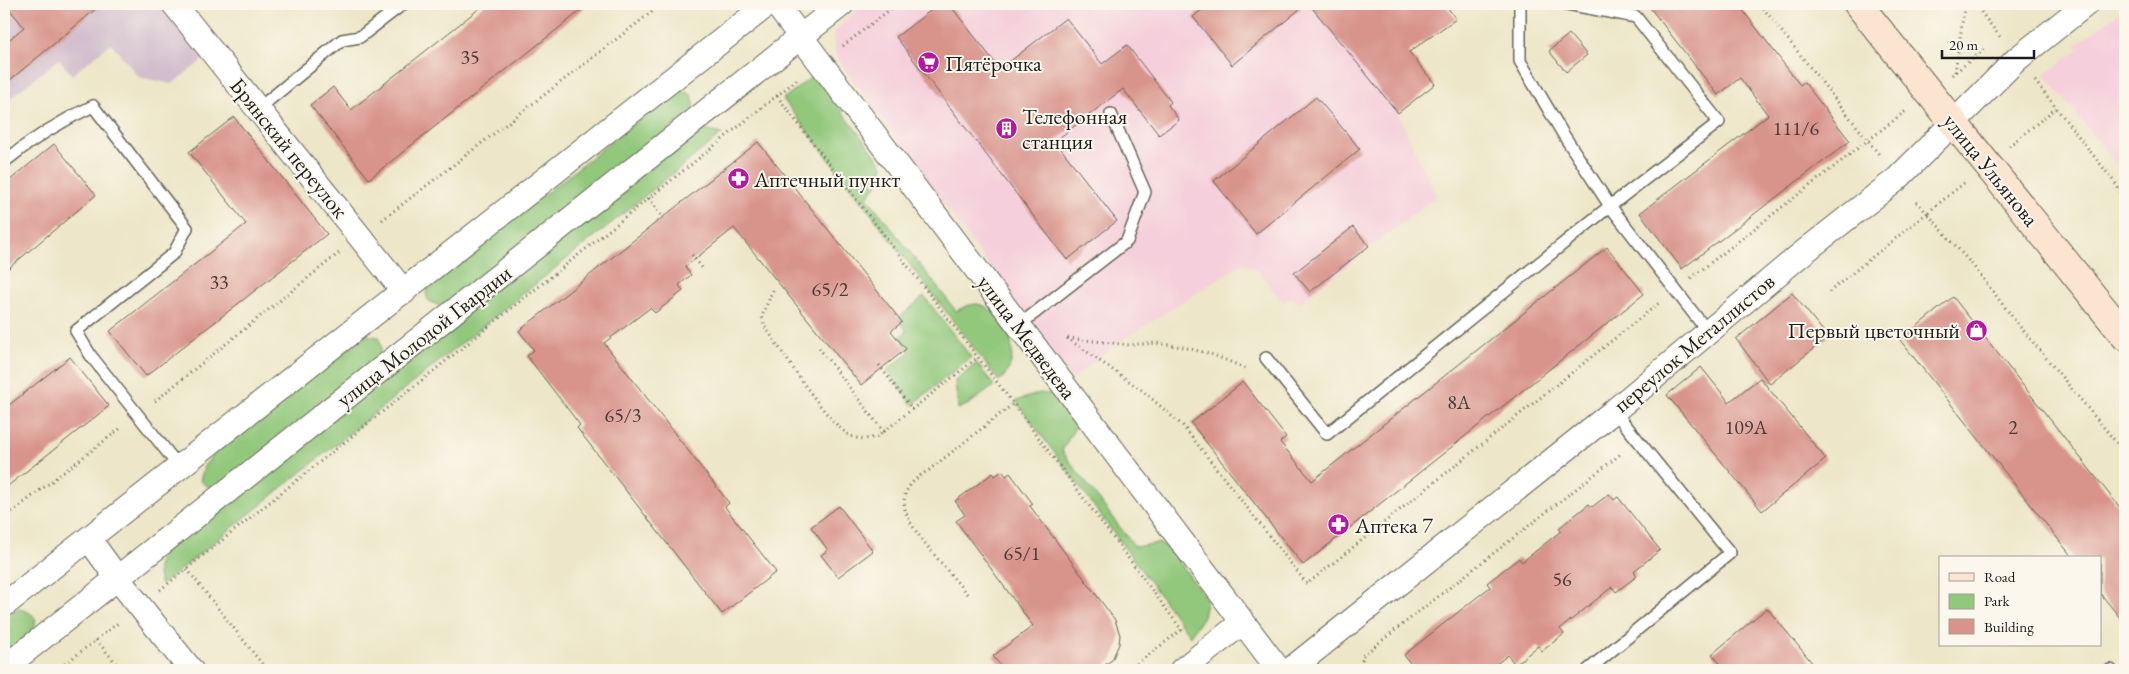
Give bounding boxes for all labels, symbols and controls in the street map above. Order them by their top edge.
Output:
scale bar [1942,28,2034,60]
text: 20 m [1949,35,1978,54]
house number: 35 [460,44,480,70]
place label: Пятёрочка [945,49,1042,78]
supermarket icon: Пятёрочка [917,51,941,75]
street label: Брянский переулок [223,72,355,225]
place label: Телефонная станция [1022,102,1127,156]
street label: улица Ульянова [1937,108,2046,233]
house number: 111/6 [1773,115,1820,141]
building icon: Телефонная станция [994,117,1018,141]
place label: Аптечный пункт [753,165,900,194]
pharmacy icon: Аптечный пункт [726,167,750,191]
street label: улица Молодой Гвардии [330,258,518,414]
street label: переулок Металлистов [1607,267,1781,419]
house number: 33 [209,269,229,295]
street label: улица Медведева [971,269,1083,405]
house number: 65/2 [812,276,849,302]
place label: Первый цветочный [1787,316,1960,345]
shop icon: Первый цветочный [1964,318,1988,342]
house number: 8А [1447,389,1471,415]
house number: 65/3 [605,402,641,428]
house number: 109А [1725,414,1767,440]
house number: 2 [2008,414,2018,440]
place label: Аптека 7 [1354,511,1433,540]
pharmacy icon: Аптека 7 [1327,513,1351,537]
house number: 65/1 [1004,540,1040,566]
legend [1939,556,2102,646]
house number: 56 [1552,566,1572,592]
text: Road [1984,567,2016,586]
text: Park [1984,591,2011,610]
text: Building [1984,617,2034,636]

